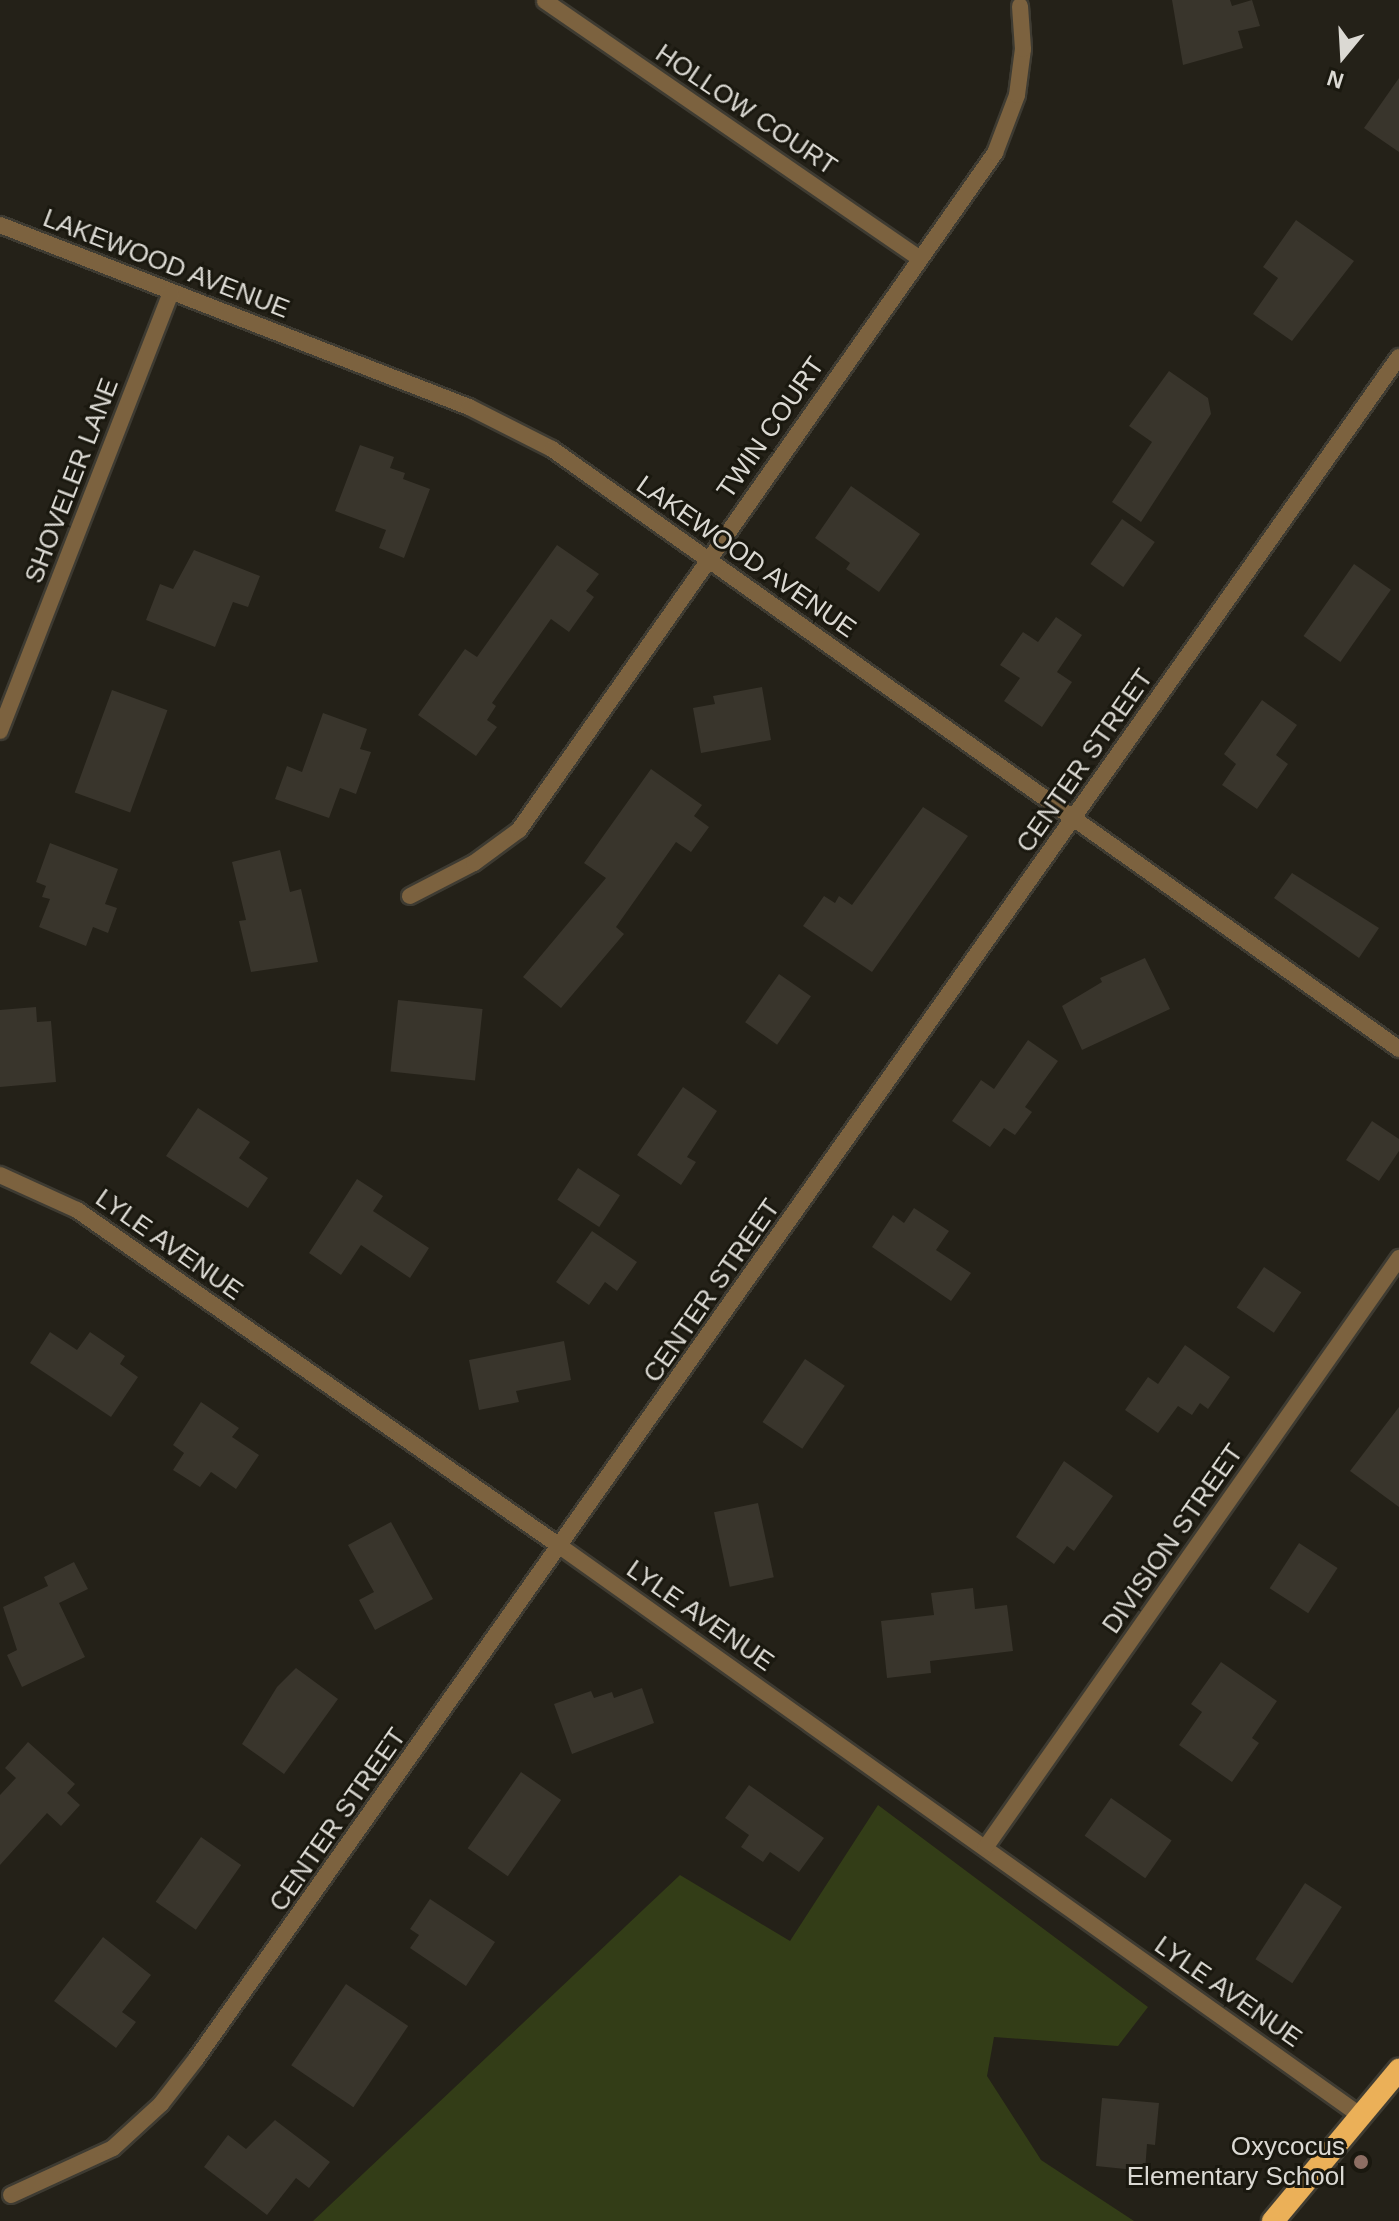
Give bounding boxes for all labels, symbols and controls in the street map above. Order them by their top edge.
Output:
north arrow [1303,16,1383,96]
street label: HOLLOW COURT [649,38,843,182]
text: N [1324,65,1347,94]
street label: LAKEWOOD AVENUE [38,202,294,326]
street label: TWIN COURT [711,351,831,505]
street label: SHOVELER LANE [19,374,125,588]
street label: LAKEWOOD AVENUE [630,469,862,645]
street label: CENTER STREET [1010,663,1160,859]
street label: LYLE AVENUE [89,1182,249,1308]
street label: CENTER STREET [637,1193,787,1389]
street label: DIVISION STREET [1096,1438,1250,1640]
street label: LYLE AVENUE [620,1553,780,1679]
street label: CENTER STREET [263,1722,413,1918]
street label: LYLE AVENUE [1148,1929,1308,2055]
place label: Oxycocus Elementary School [1127,2131,1345,2192]
marker: Oxycocus Elementary School [1352,2153,1370,2171]

